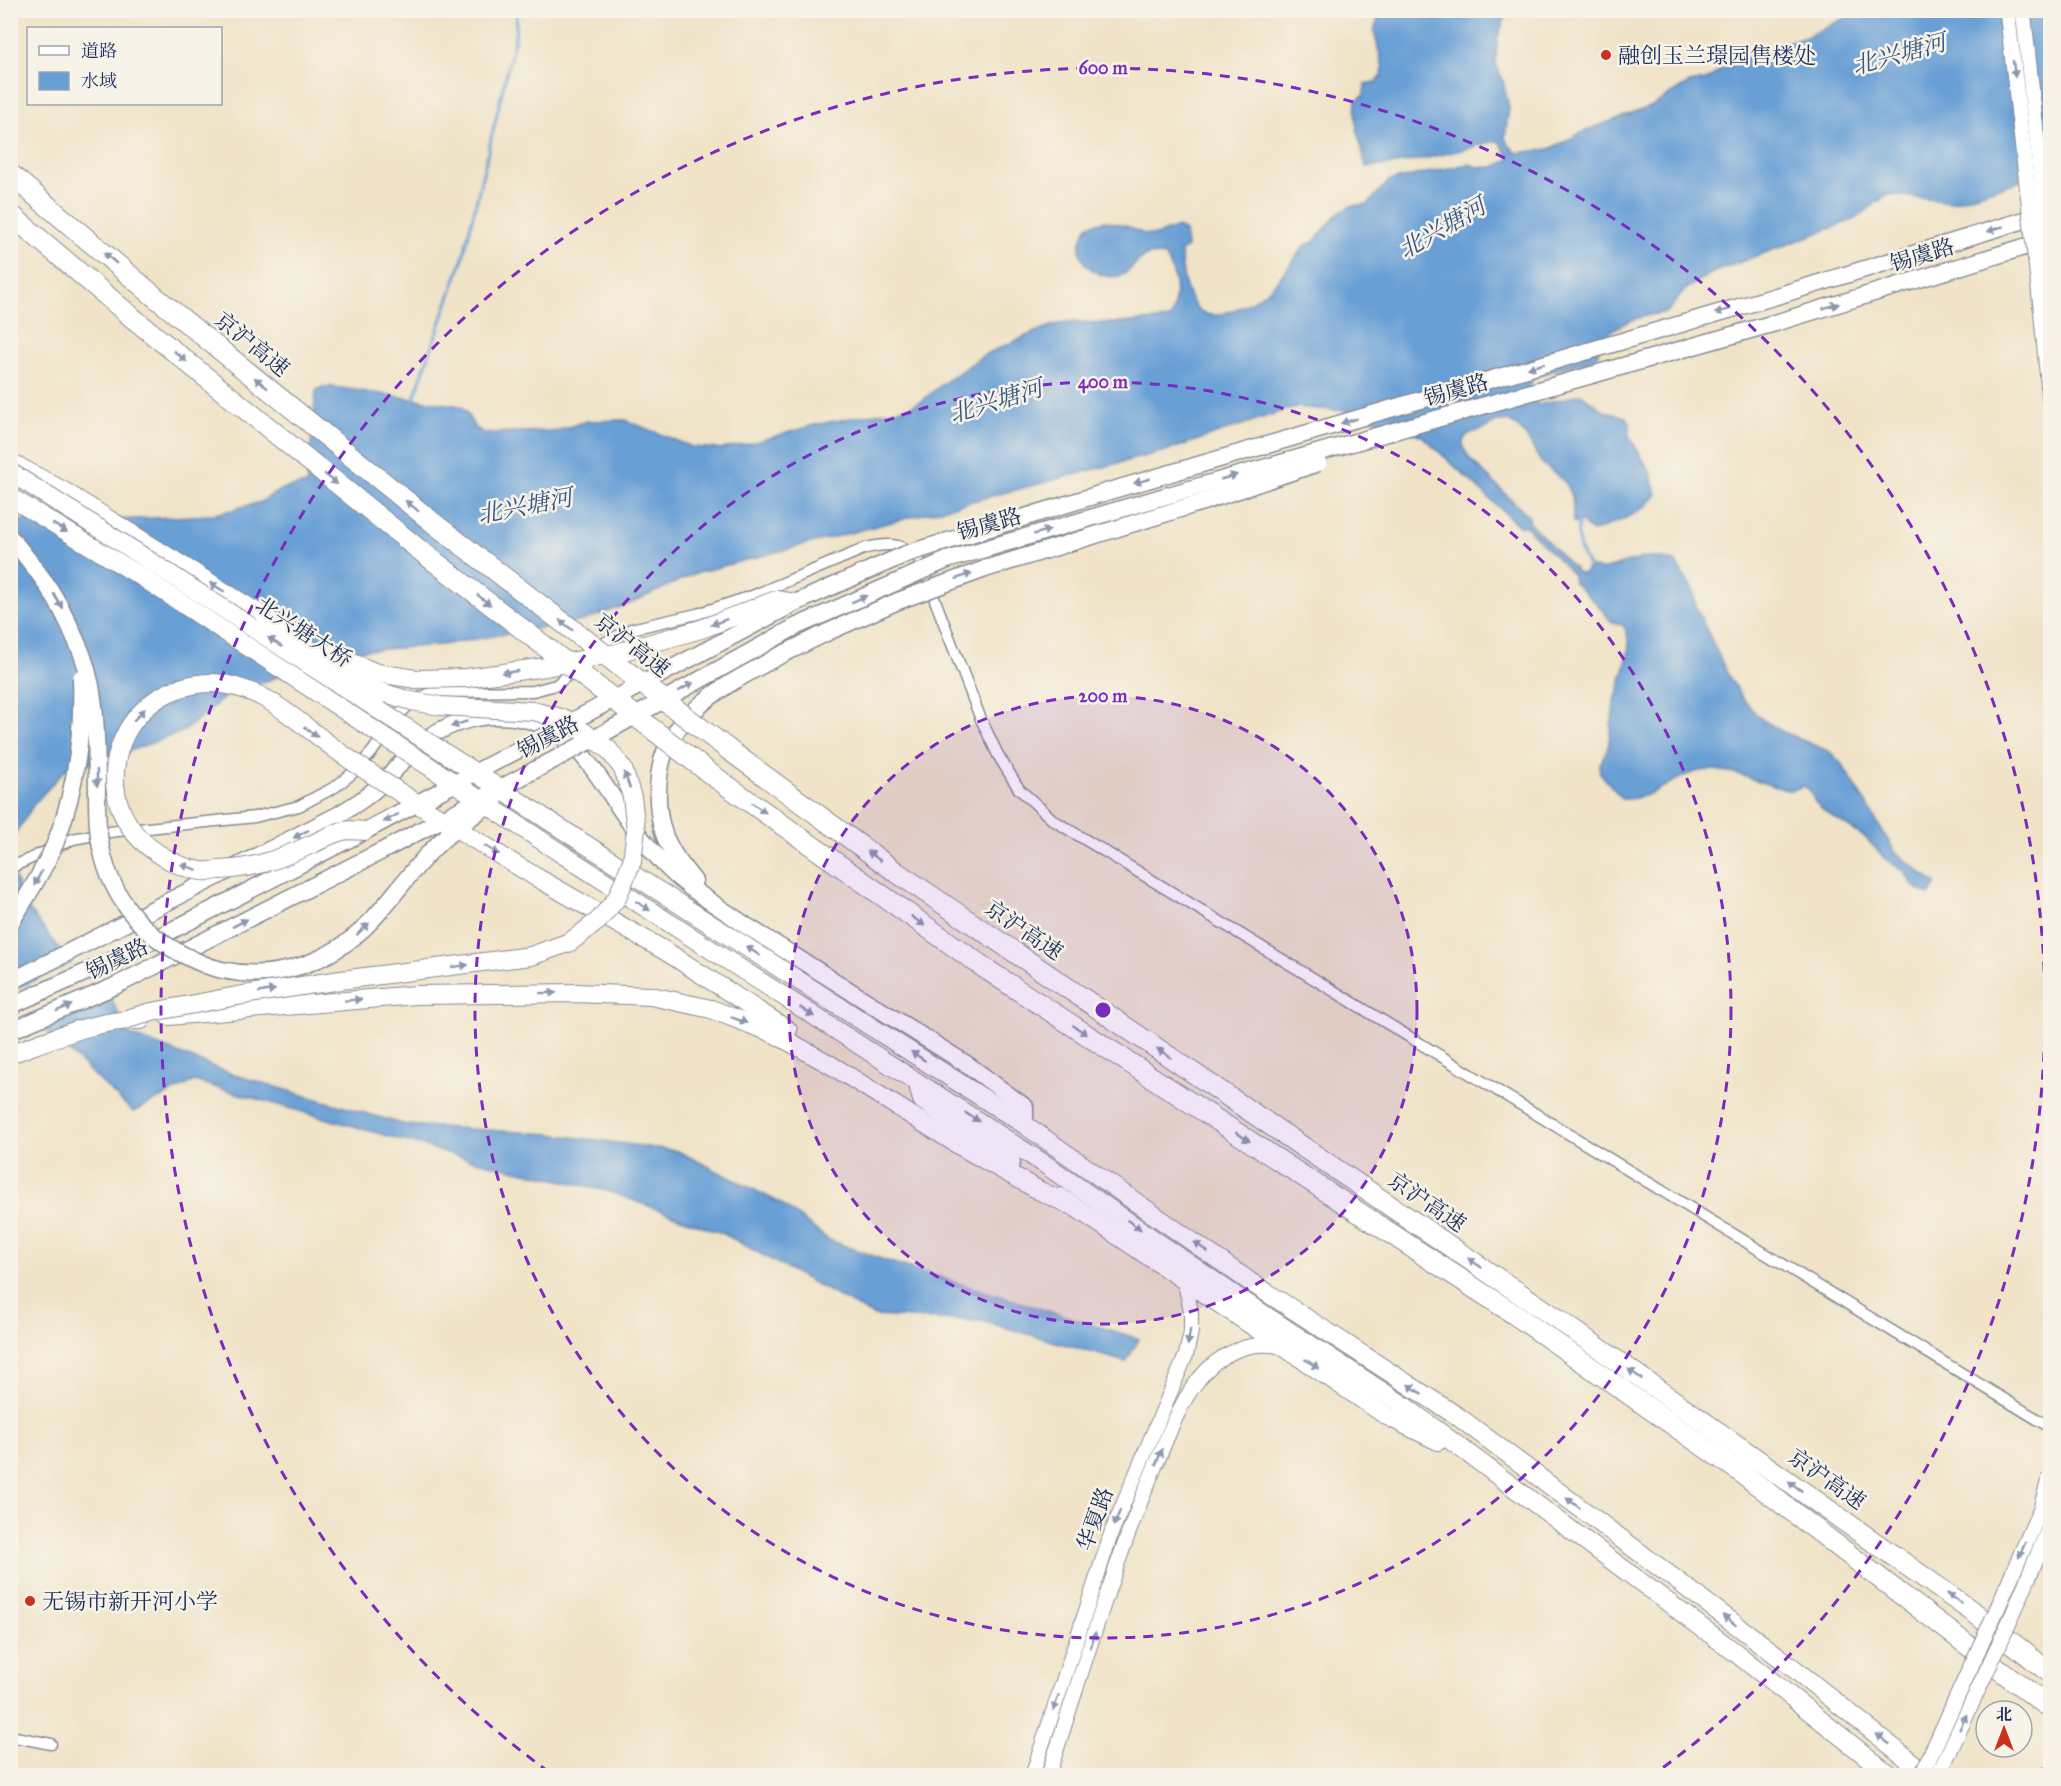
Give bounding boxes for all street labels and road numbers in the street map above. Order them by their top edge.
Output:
street label: 锡虞路 [1886,232,1958,278]
street label: 京沪高速 [209,306,295,382]
street label: 锡虞路 [1421,368,1491,412]
street label: 锡虞路 [954,502,1024,546]
street label: 北兴塘大桥 [251,591,357,673]
street label: 京沪高速 [589,607,675,683]
street label: 锡虞路 [513,710,583,764]
street label: 京沪高速 [980,894,1068,966]
street label: 锡虞路 [81,932,153,986]
street label: 京沪高速 [1383,1166,1471,1238]
street label: 京沪高速 [1783,1443,1871,1515]
street label: 华夏路 [1071,1483,1119,1555]

